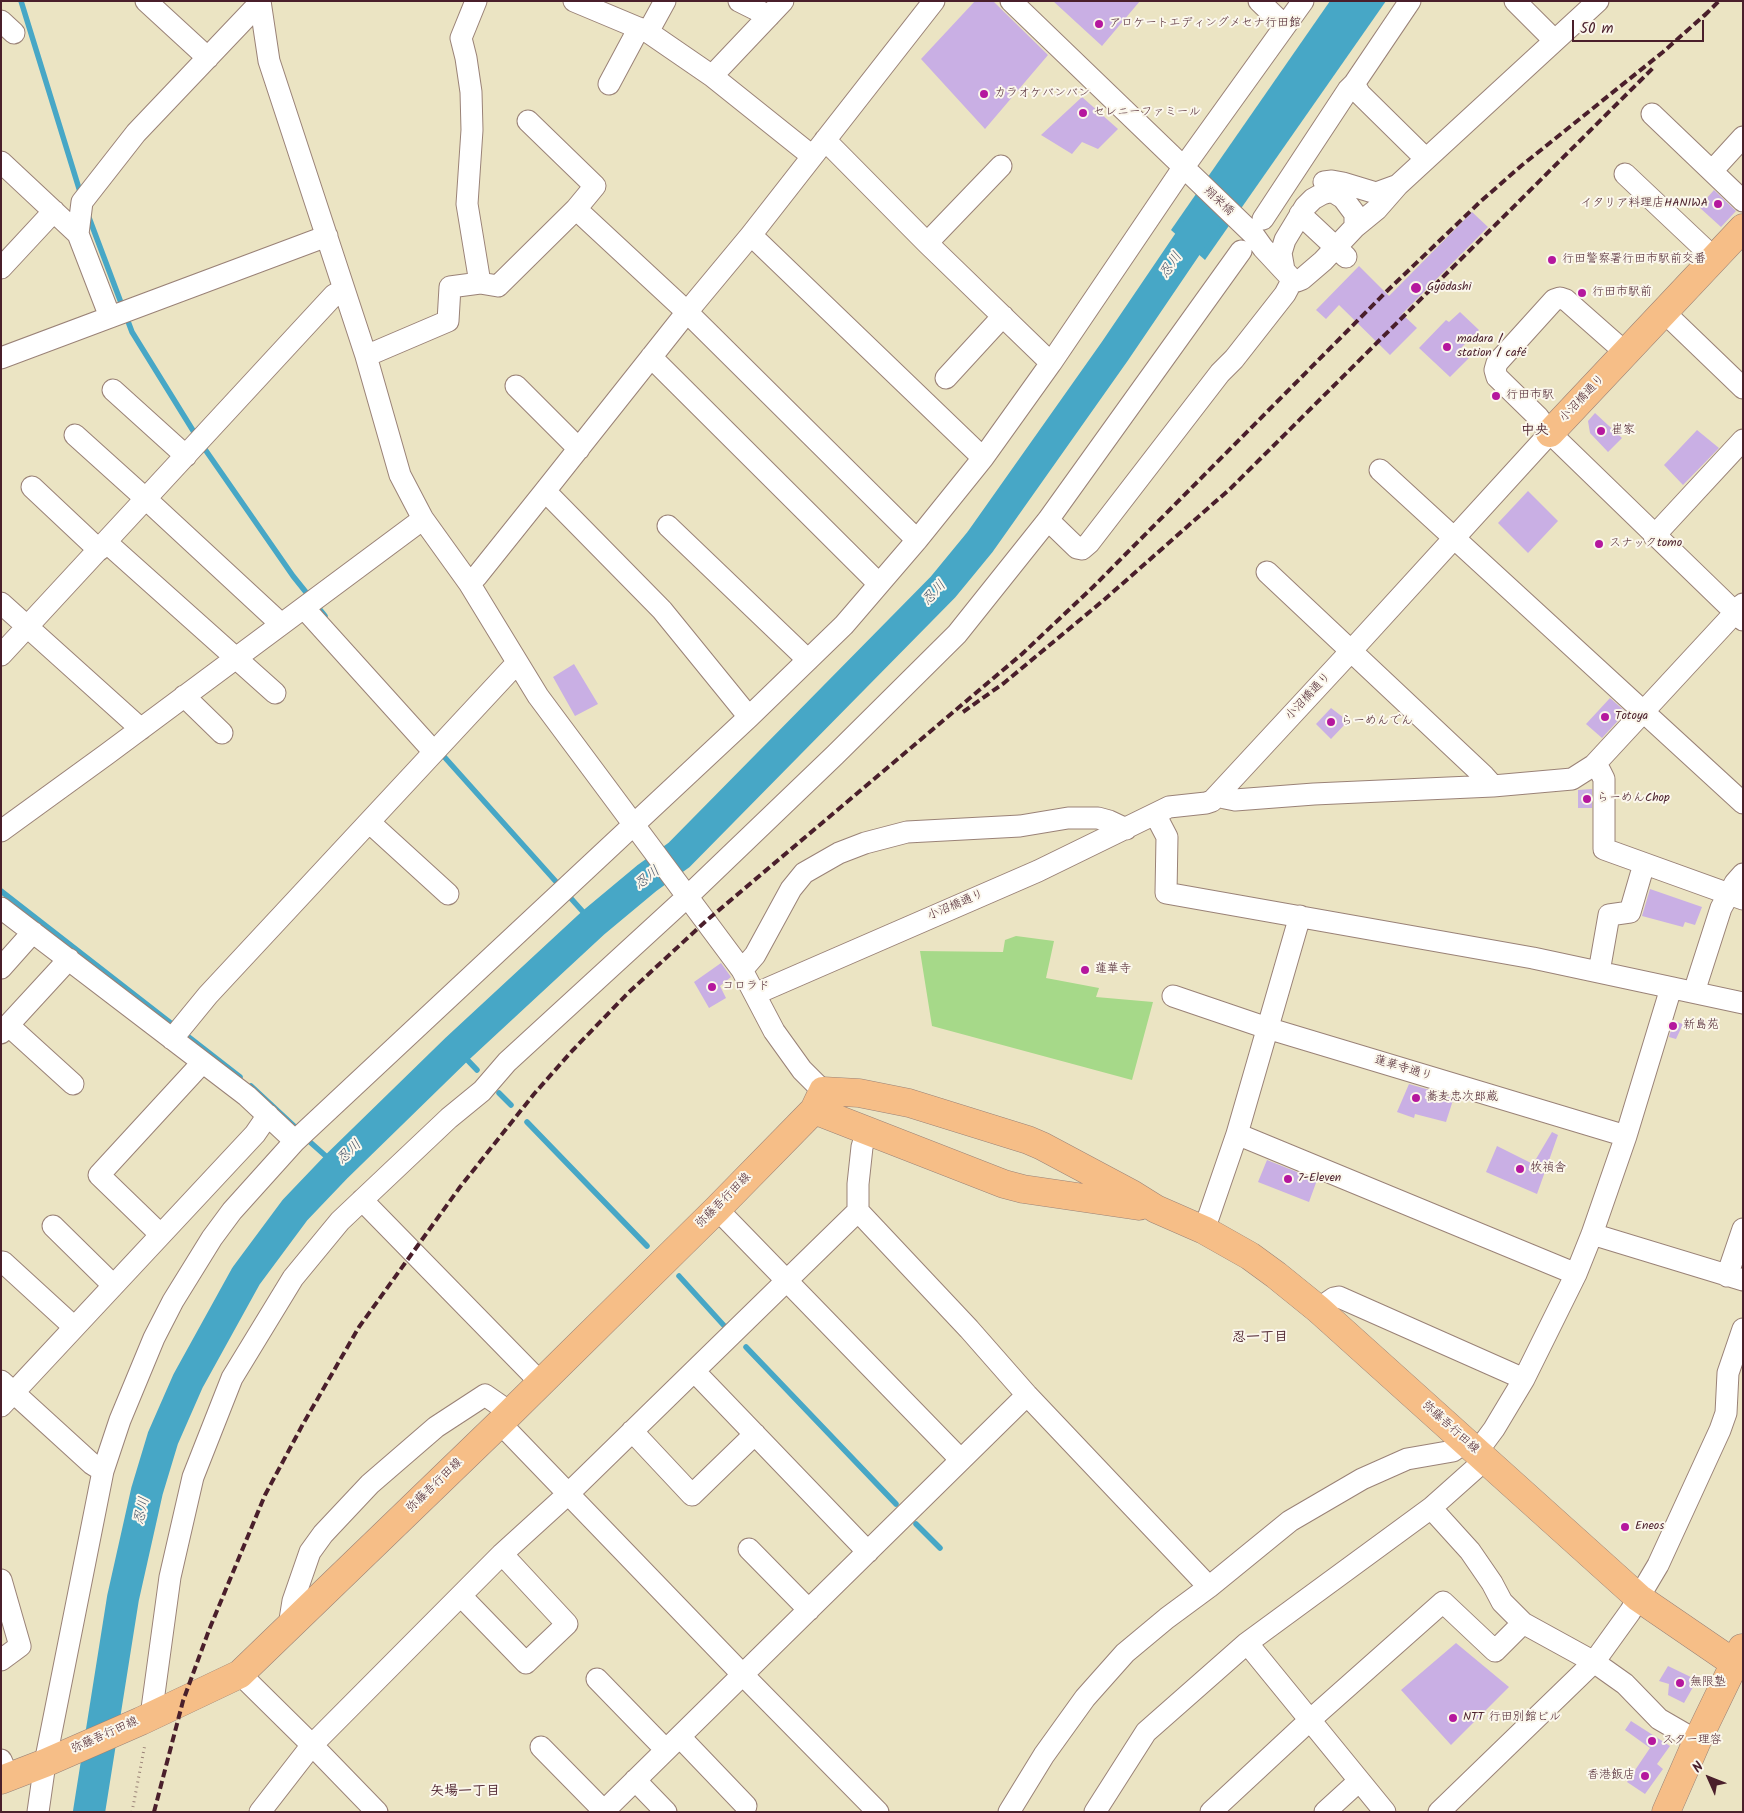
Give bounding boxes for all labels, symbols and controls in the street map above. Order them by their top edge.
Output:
scale bar [1574,10,1706,42]
place label: アロケートエディングメセナ行田館 [1109,17,1301,31]
text: 50 m [1580,17,1614,41]
marker: アロケートエディングメセナ行田館 [1093,18,1105,30]
place label: カラオケバンバン [994,87,1090,101]
marker: カラオケバンバン [978,88,990,100]
place label: セレニーファミール [1093,106,1201,120]
marker: セレニーファミール [1077,107,1089,119]
street label: 翔栄橋 [1200,184,1236,220]
place label: イタリア料理店HANIWA [1580,197,1708,211]
marker: イタリア料理店HANIWA [1712,198,1724,210]
water label: 忍川 [1157,250,1187,282]
place label: 行田警察署行田市駅前交番 [1562,253,1706,267]
marker: 行田警察署行田市駅前交番 [1546,254,1558,266]
marker: Gyōdashi [1409,281,1423,295]
place label: Gyōdashi [1427,281,1471,295]
place label: 行田市駅前 [1592,286,1652,300]
marker: 行田市駅前 [1576,287,1588,299]
place label: madara / station / café [1457,333,1526,361]
marker: madara / station / café [1441,341,1453,353]
street label: 小沼橋通り [1557,372,1609,426]
place label: 行田市駅 [1506,389,1554,403]
marker: 行田市駅 [1490,390,1502,402]
district label: 中央 [1521,424,1549,440]
place label: 崔家 [1611,424,1635,438]
marker: 崔家 [1595,425,1607,437]
place label: スナックtomo [1609,537,1682,551]
marker: スナックtomo [1593,538,1605,550]
water label: 忍川 [919,578,951,610]
street label: 小沼橋通り [1283,670,1335,724]
place label: Totoya [1615,710,1648,724]
marker: Totoya [1599,711,1611,723]
place label: らーめんでん [1341,715,1413,729]
marker: らーめんでん [1325,716,1337,728]
place label: らーめんChop [1597,792,1670,806]
marker: らーめんChop [1581,793,1593,805]
water label: 忍川 [632,864,664,894]
street label: 小沼橋通り [926,888,986,924]
place label: 蓮華寺 [1095,963,1131,977]
marker: 蓮華寺 [1079,964,1091,976]
place label: コロラド [722,980,770,994]
marker: コロラド [706,981,718,993]
place label: 新島苑 [1683,1019,1719,1033]
marker: 新島苑 [1667,1020,1679,1032]
street label: 蓮華寺通り [1372,1053,1434,1085]
place label: 蕎麦忠次郎蔵 [1426,1091,1498,1105]
marker: 蕎麦忠次郎蔵 [1410,1092,1422,1104]
water label: 忍川 [334,1137,366,1169]
place label: 牧禎舎 [1530,1162,1566,1176]
marker: 牧禎舎 [1514,1163,1526,1175]
street label: 弥藤吾行田線 [693,1170,755,1232]
place label: 7-Eleven [1298,1172,1341,1186]
marker: 7-Eleven [1282,1173,1294,1185]
district label: 忍一丁目 [1232,1331,1288,1347]
street label: 弥藤吾行田線 [1418,1399,1482,1457]
street label: 弥藤吾行田線 [404,1456,466,1516]
water label: 忍川 [132,1495,154,1527]
place label: Eneos [1635,1520,1664,1534]
marker: Eneos [1619,1521,1631,1533]
place label: 無限塾 [1690,1676,1726,1690]
marker: 無限塾 [1674,1677,1686,1689]
place label: NTT 行田別館ビル [1463,1711,1561,1725]
marker: NTT 行田別館ビル [1447,1712,1459,1724]
street label: 弥藤吾行田線 [69,1715,141,1757]
place label: スター理容 [1662,1734,1722,1748]
marker: スター理容 [1646,1735,1658,1747]
north arrow [1684,1753,1734,1803]
text: N [1687,1757,1709,1778]
place label: 香港飯店 [1587,1769,1635,1783]
marker: 香港飯店 [1639,1770,1651,1782]
district label: 矢場一丁目 [430,1785,500,1801]

